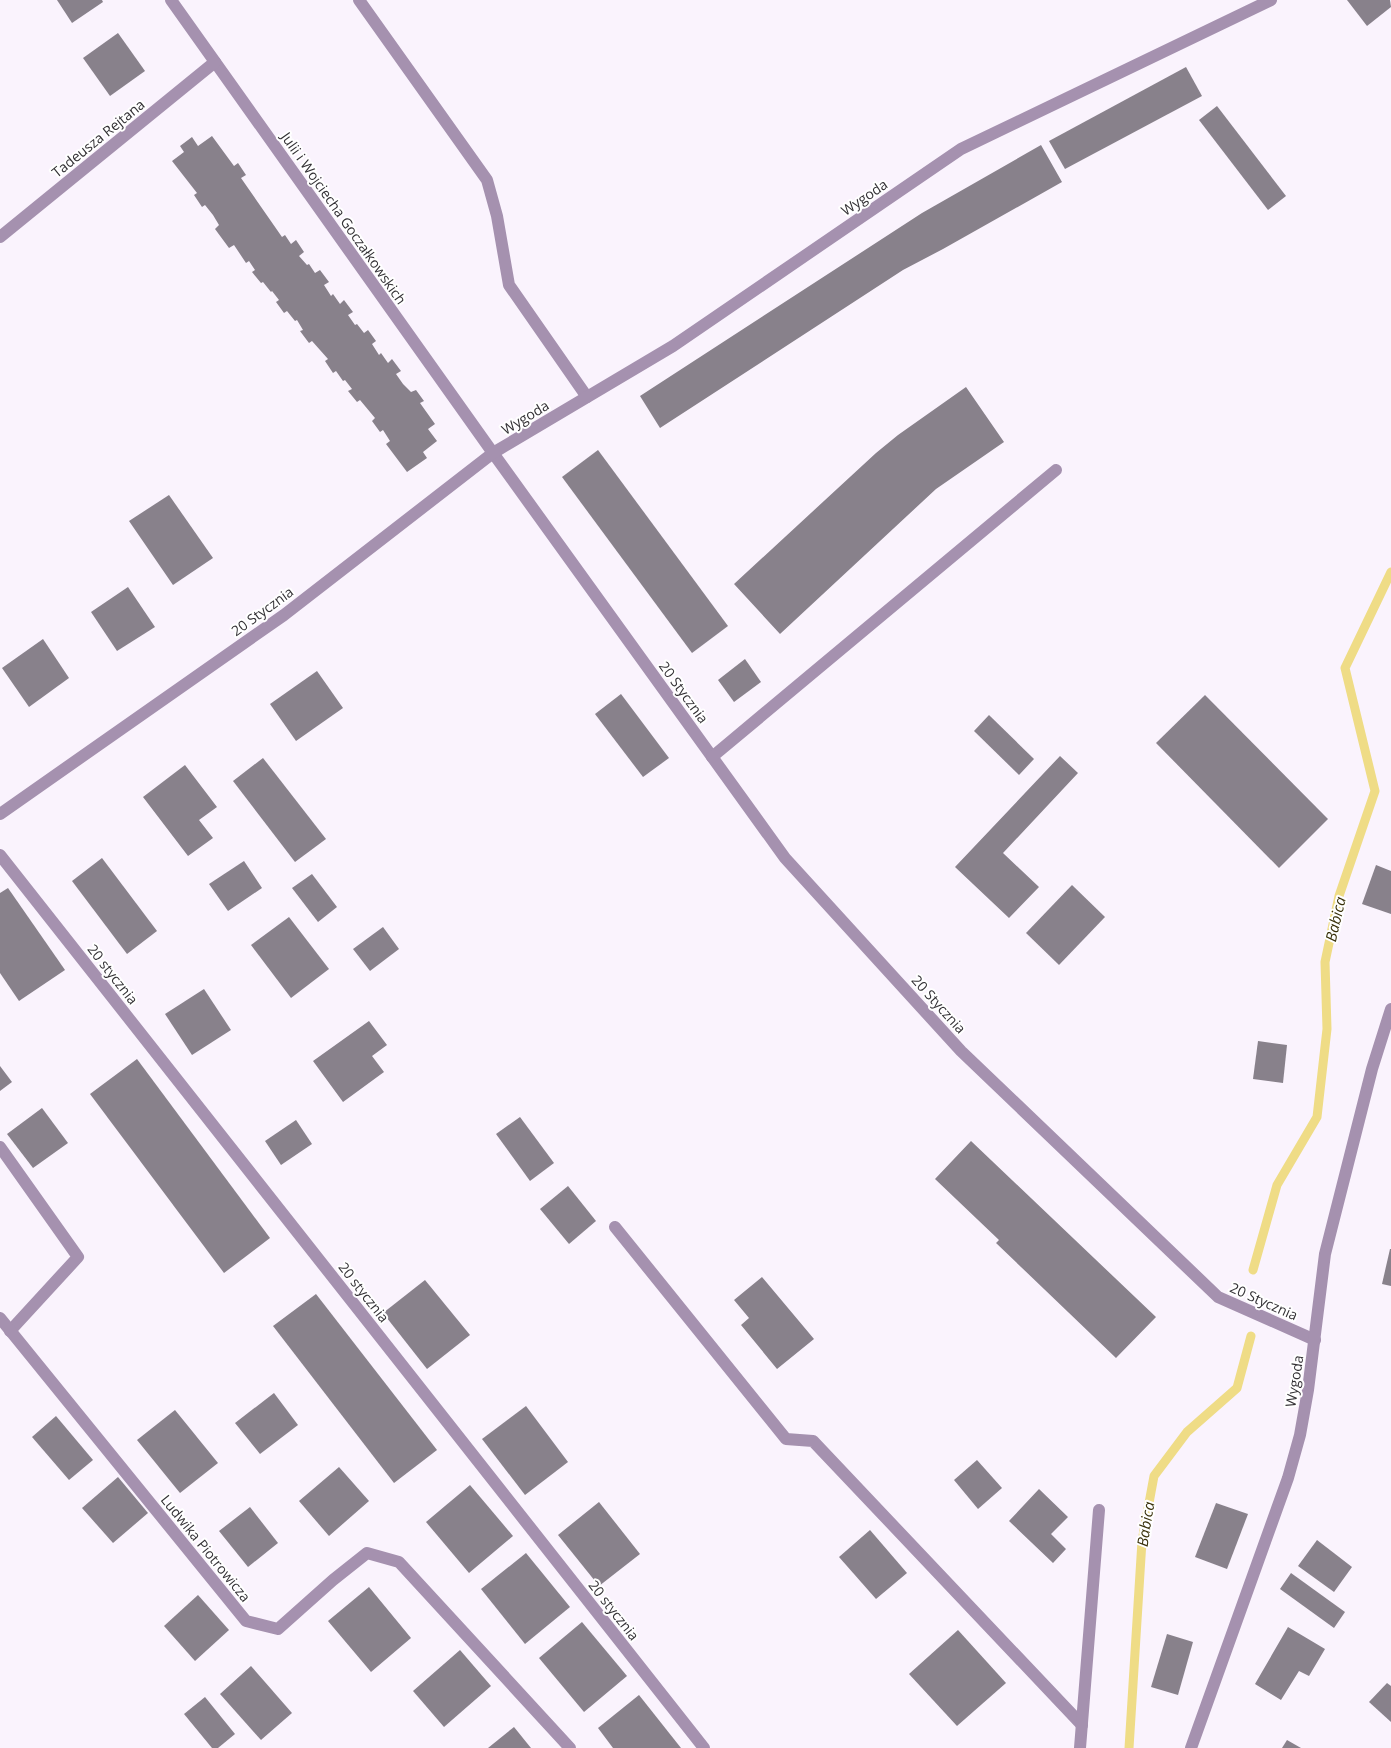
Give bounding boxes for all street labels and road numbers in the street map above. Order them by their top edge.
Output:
street label: Tadeusza Rejtana [48,95,148,181]
street label: Julii i Wojciecha Goczałkowskich [276,126,411,308]
street label: Wygoda [837,174,891,220]
street label: Wygoda [498,395,552,439]
street label: 20 Stycznia [227,582,297,640]
street label: 20 Stycznia [655,657,713,727]
street label: 20 stycznia [84,940,142,1008]
street label: 20 Stycznia [908,971,970,1037]
street label: 20 stycznia [335,1258,393,1326]
street label: 20 Stycznia [1227,1278,1301,1324]
street label: Wygoda [1281,1354,1307,1408]
street label: Ludwika Piotrowicza [157,1491,255,1605]
street label: 20 stycznia [585,1576,643,1644]

